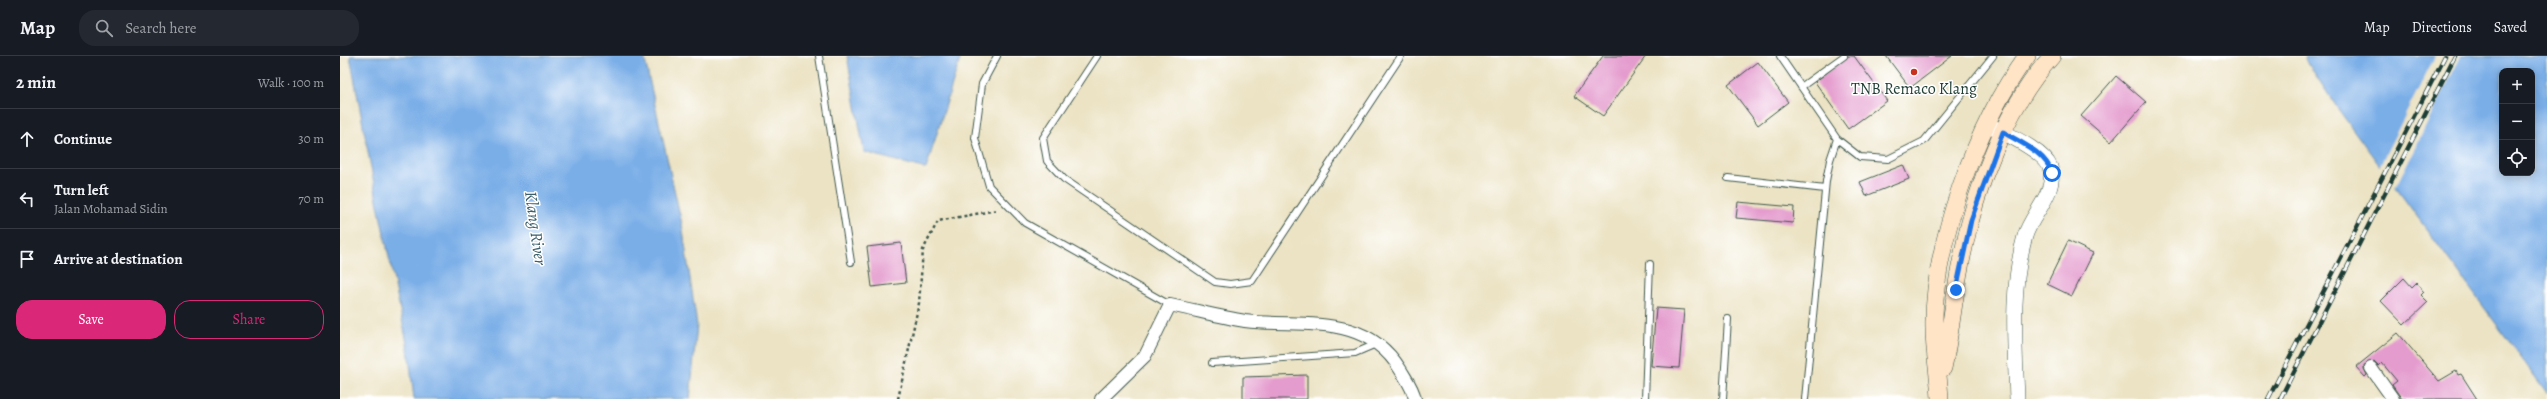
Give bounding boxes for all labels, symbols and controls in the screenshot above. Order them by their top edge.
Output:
search box [79,10,359,46]
text: Map [20,15,55,41]
icon: search [93,17,115,39]
text: Search here [125,18,197,38]
text: Map [2364,18,2390,37]
text: Directions [2412,18,2472,37]
text: Saved [2494,18,2527,37]
marker: TNB Remaco Klang [1909,67,1919,77]
map controls [2499,68,2535,176]
button: + [2499,68,2535,104]
text: 2 min [16,71,56,94]
text: Walk · 100 m [258,74,324,91]
place label: TNB Remaco Klang [1851,78,1977,100]
button: − [2499,104,2535,140]
icon: ahead [16,128,38,150]
text: Continue [54,129,112,149]
text: 30 m [298,130,324,147]
button: locate [2499,140,2535,176]
route start [2043,164,2061,182]
text: Turn left [54,180,109,200]
icon: left [16,188,38,210]
text: 70 m [298,190,324,207]
water label: Klang River [519,190,552,268]
text: Jalan Mohamad Sidin [54,200,168,217]
icon: arrive [16,248,38,270]
text: Arrive at destination [54,249,183,269]
route end [1947,281,1965,299]
button: Save [16,300,166,339]
button: Share [174,300,324,339]

